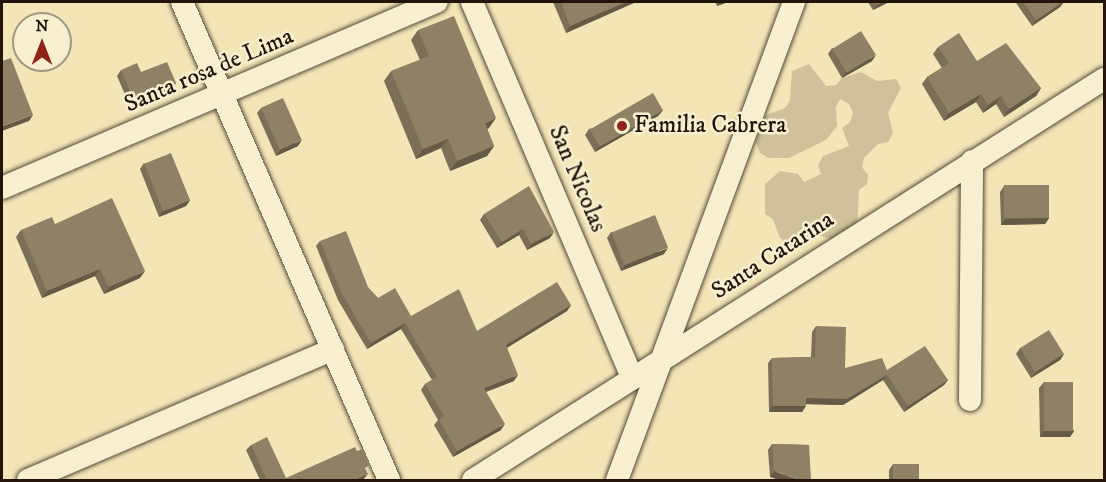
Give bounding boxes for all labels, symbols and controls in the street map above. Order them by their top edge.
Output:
north arrow [12,12,72,72]
text: N [35,16,49,36]
street label: Santa rosa de Lima [120,22,298,120]
place label: Familia Cabrera [634,112,786,140]
marker: Familia Cabrera [615,119,629,133]
street label: San Nicolas [542,121,612,237]
street label: Santa Catarina [706,206,840,306]

